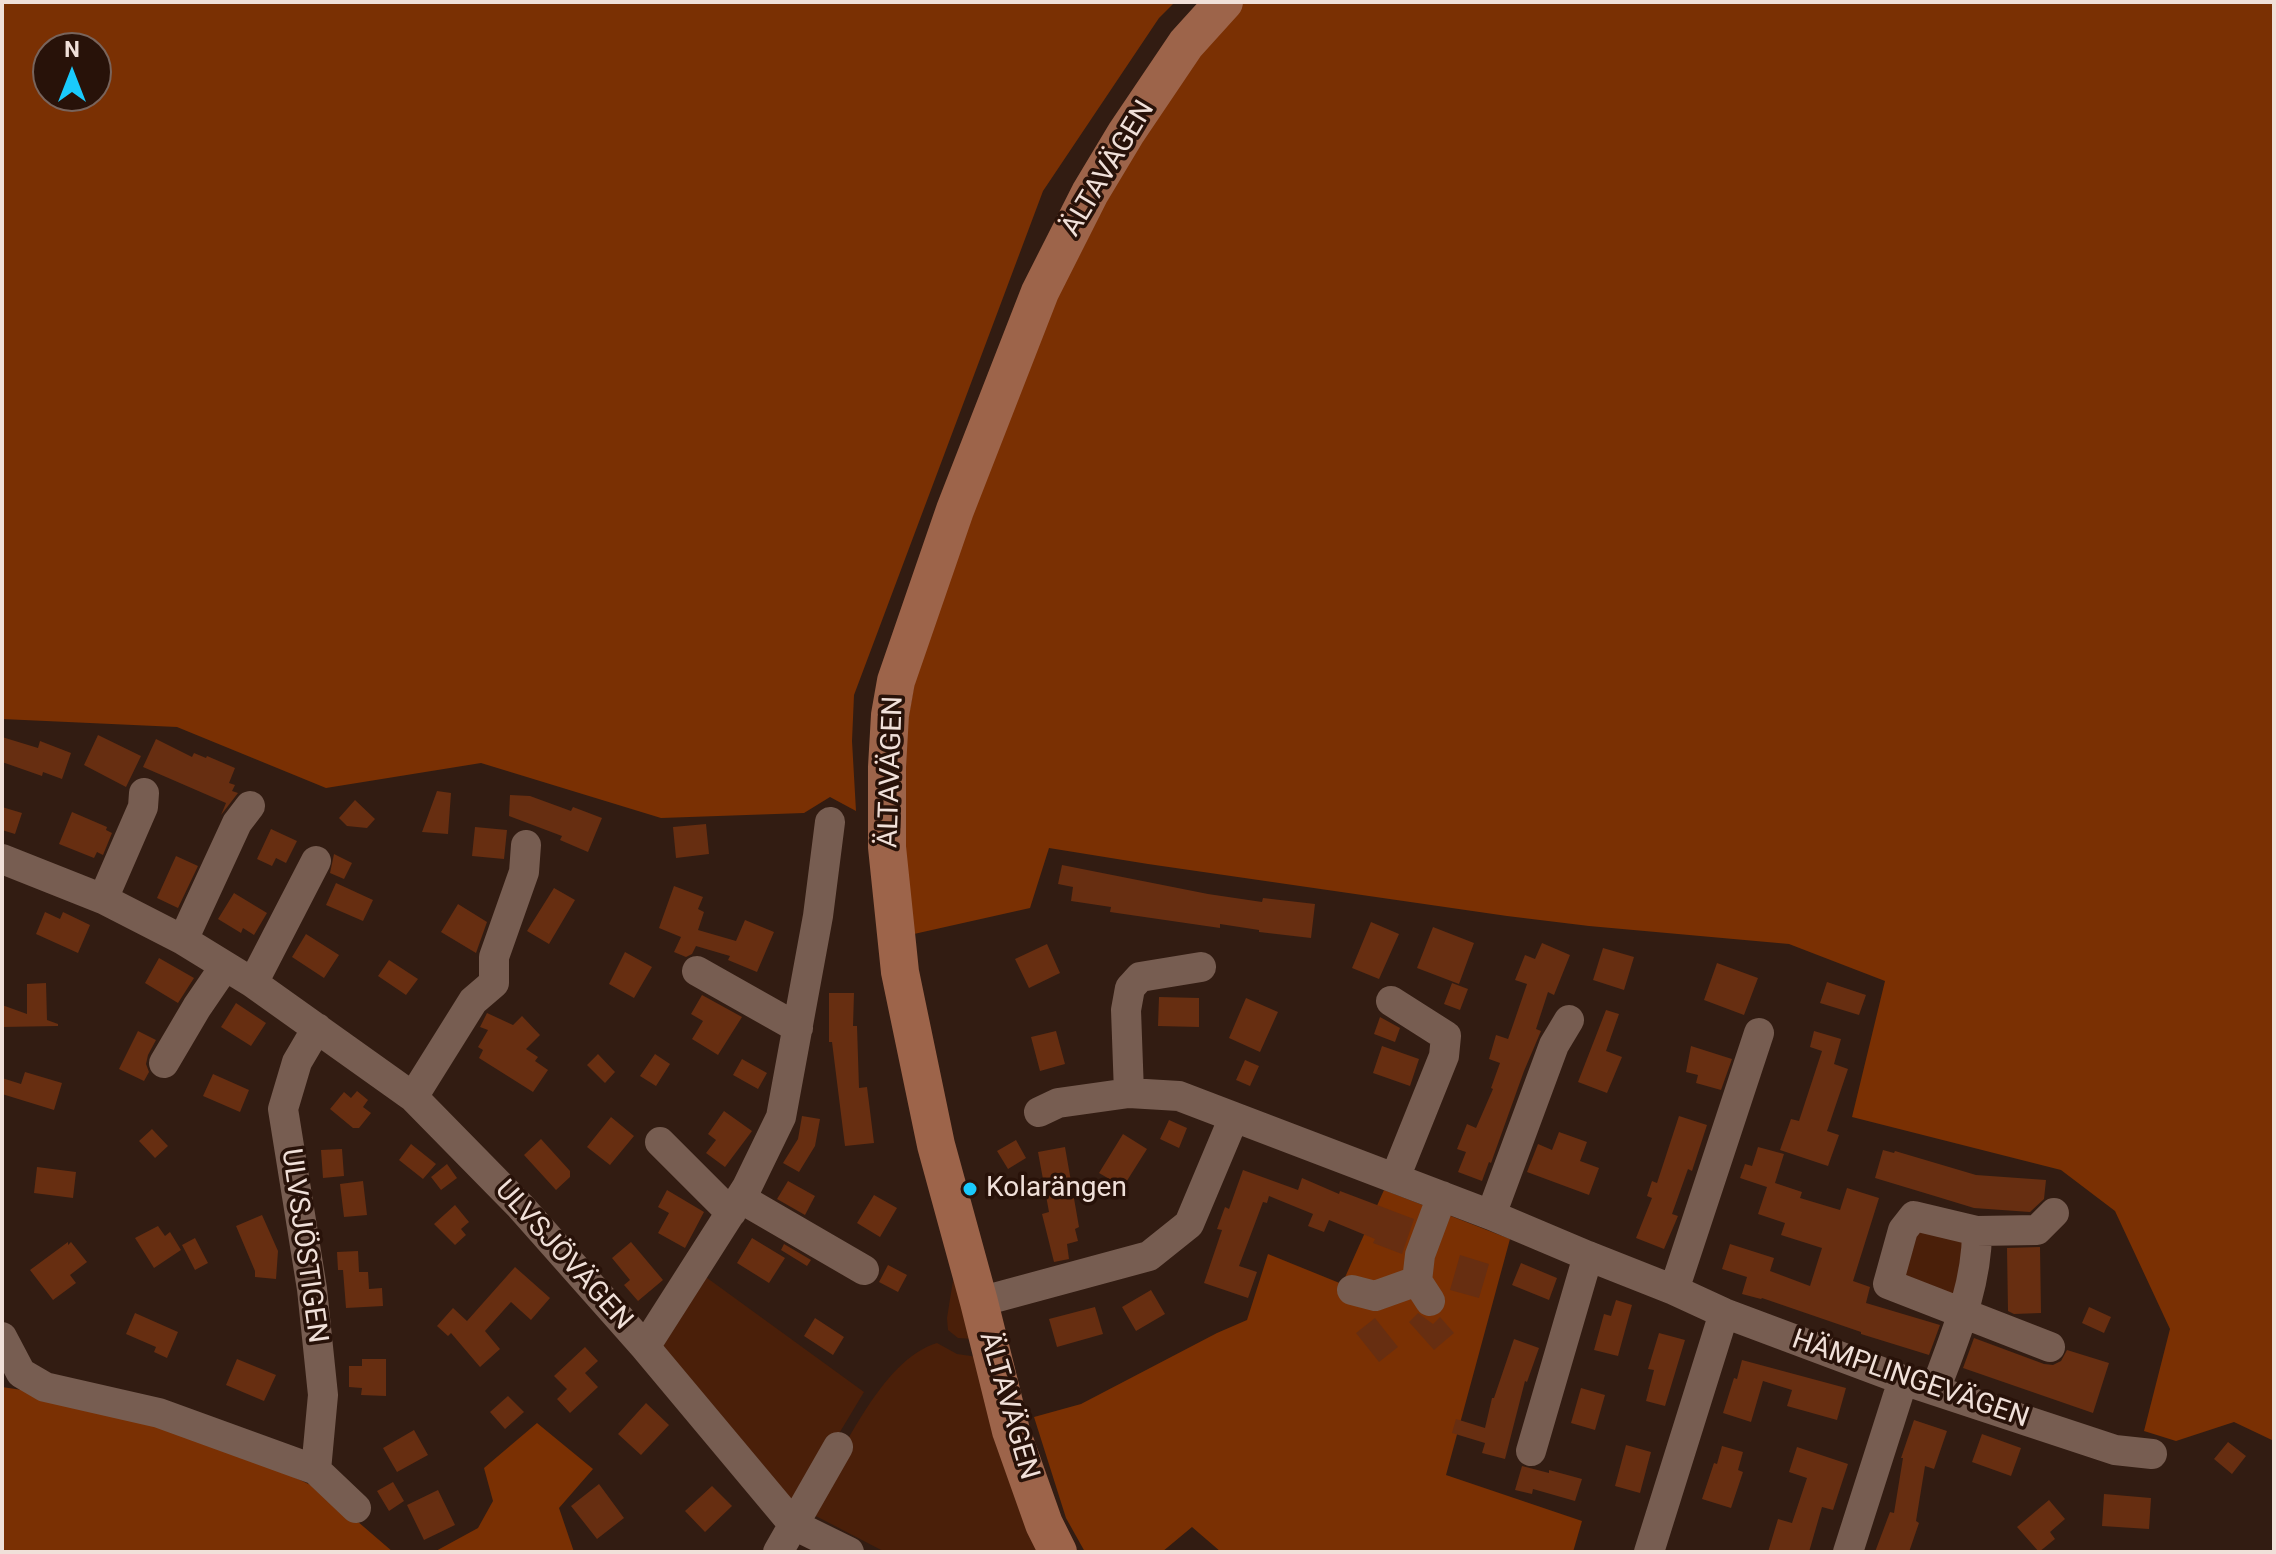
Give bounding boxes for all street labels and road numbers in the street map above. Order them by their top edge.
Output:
street label: ÄLTAVÄGEN [1055,95,1163,243]
street label: ÄLTAVÄGEN [873,695,911,849]
street label: ULVSJÖSTIGEN [273,1147,333,1345]
street label: ULVSJÖVÄGEN [487,1174,639,1338]
street label: HÄMPLINGEVÄGEN [1787,1324,2033,1436]
street label: ÄLTAVÄGEN [971,1328,1045,1484]

